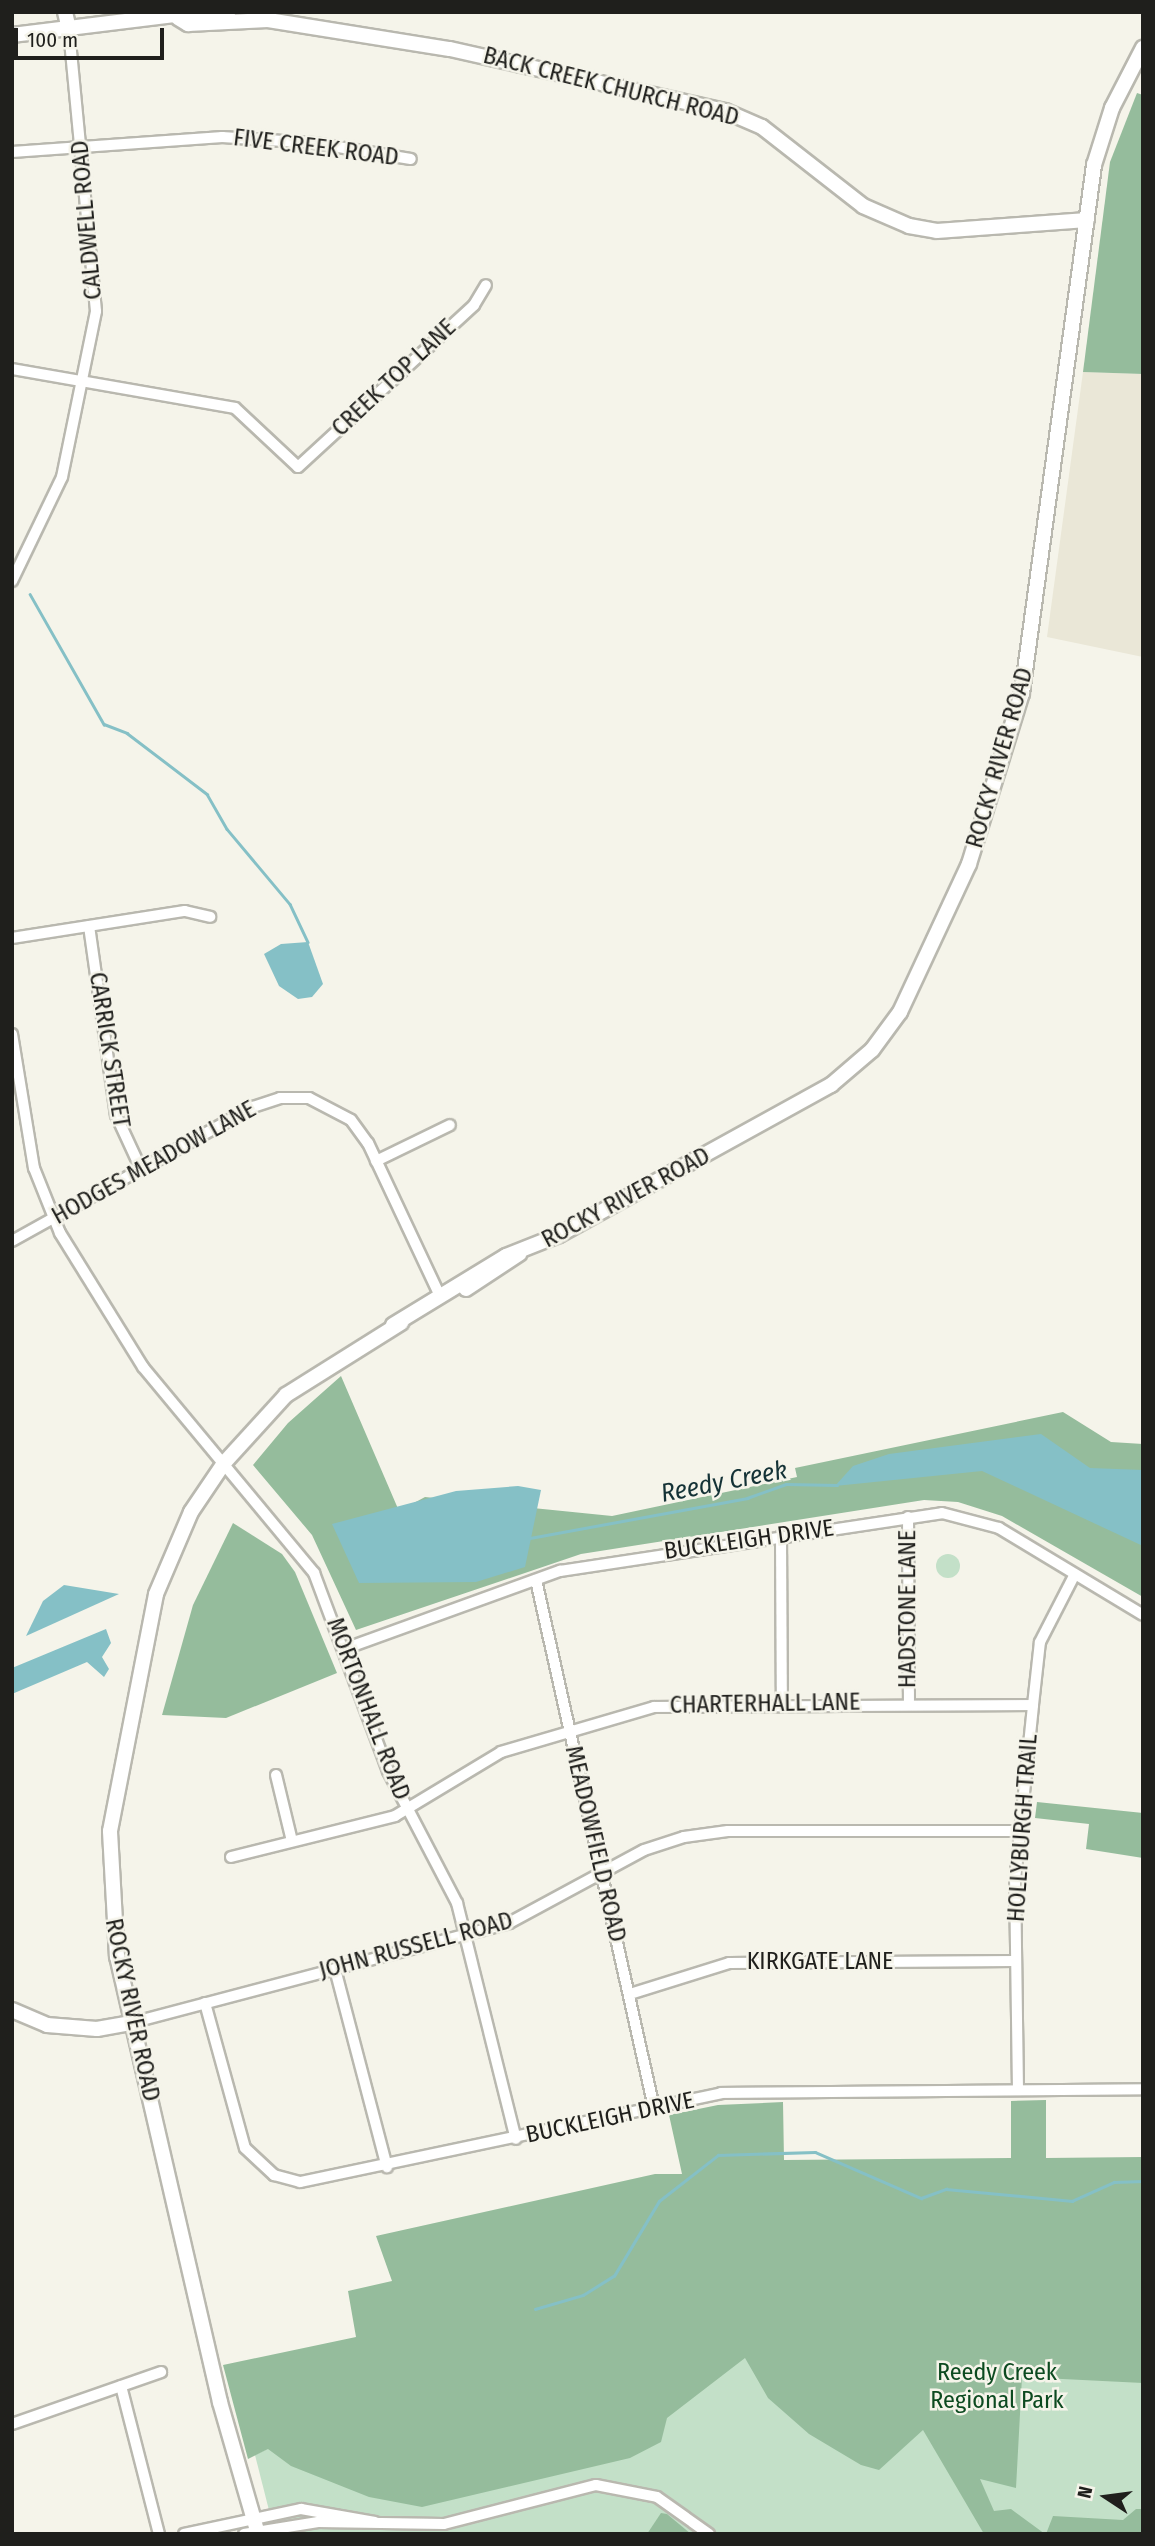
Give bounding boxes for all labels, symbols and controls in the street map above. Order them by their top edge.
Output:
scale bar [18,14,168,58]
text: 100 m [27,27,78,53]
street label: BACK CREEK CHURCH ROAD [480,41,742,133]
street label: FIVE CREEK ROAD [232,124,400,172]
street label: CALDWELL ROAD [66,139,108,301]
street label: CREEK TOP LANE [326,313,462,443]
street label: ROCKY RIVER ROAD [960,665,1040,851]
street label: CARRICK STREET [82,970,136,1130]
street label: HODGES MEADOW LANE [47,1095,261,1231]
street label: ROCKY RIVER ROAD [537,1142,715,1254]
water label: Reedy Creek [658,1454,790,1510]
street label: BUCKLEIGH DRIVE [662,1514,836,1566]
street label: HADSTONE LANE [894,1530,922,1688]
street label: MORTONHALL ROAD [320,1614,416,1804]
street label: CHARTERHALL LANE [669,1688,861,1720]
street label: HOLLYBURGH TRAIL [1002,1733,1044,1923]
street label: MEADOWFIELD ROAD [558,1743,632,1945]
street label: JOHN RUSSELL ROAD [316,1906,516,1986]
street label: ROCKY RIVER ROAD [99,1916,165,2104]
street label: KIRKGATE LANE [747,1948,893,1976]
street label: BUCKLEIGH DRIVE [523,2086,697,2150]
park label: Reedy Creek Regional Park [930,2359,1064,2415]
north arrow [1071,2462,1141,2532]
text: N [1073,2484,1098,2500]

